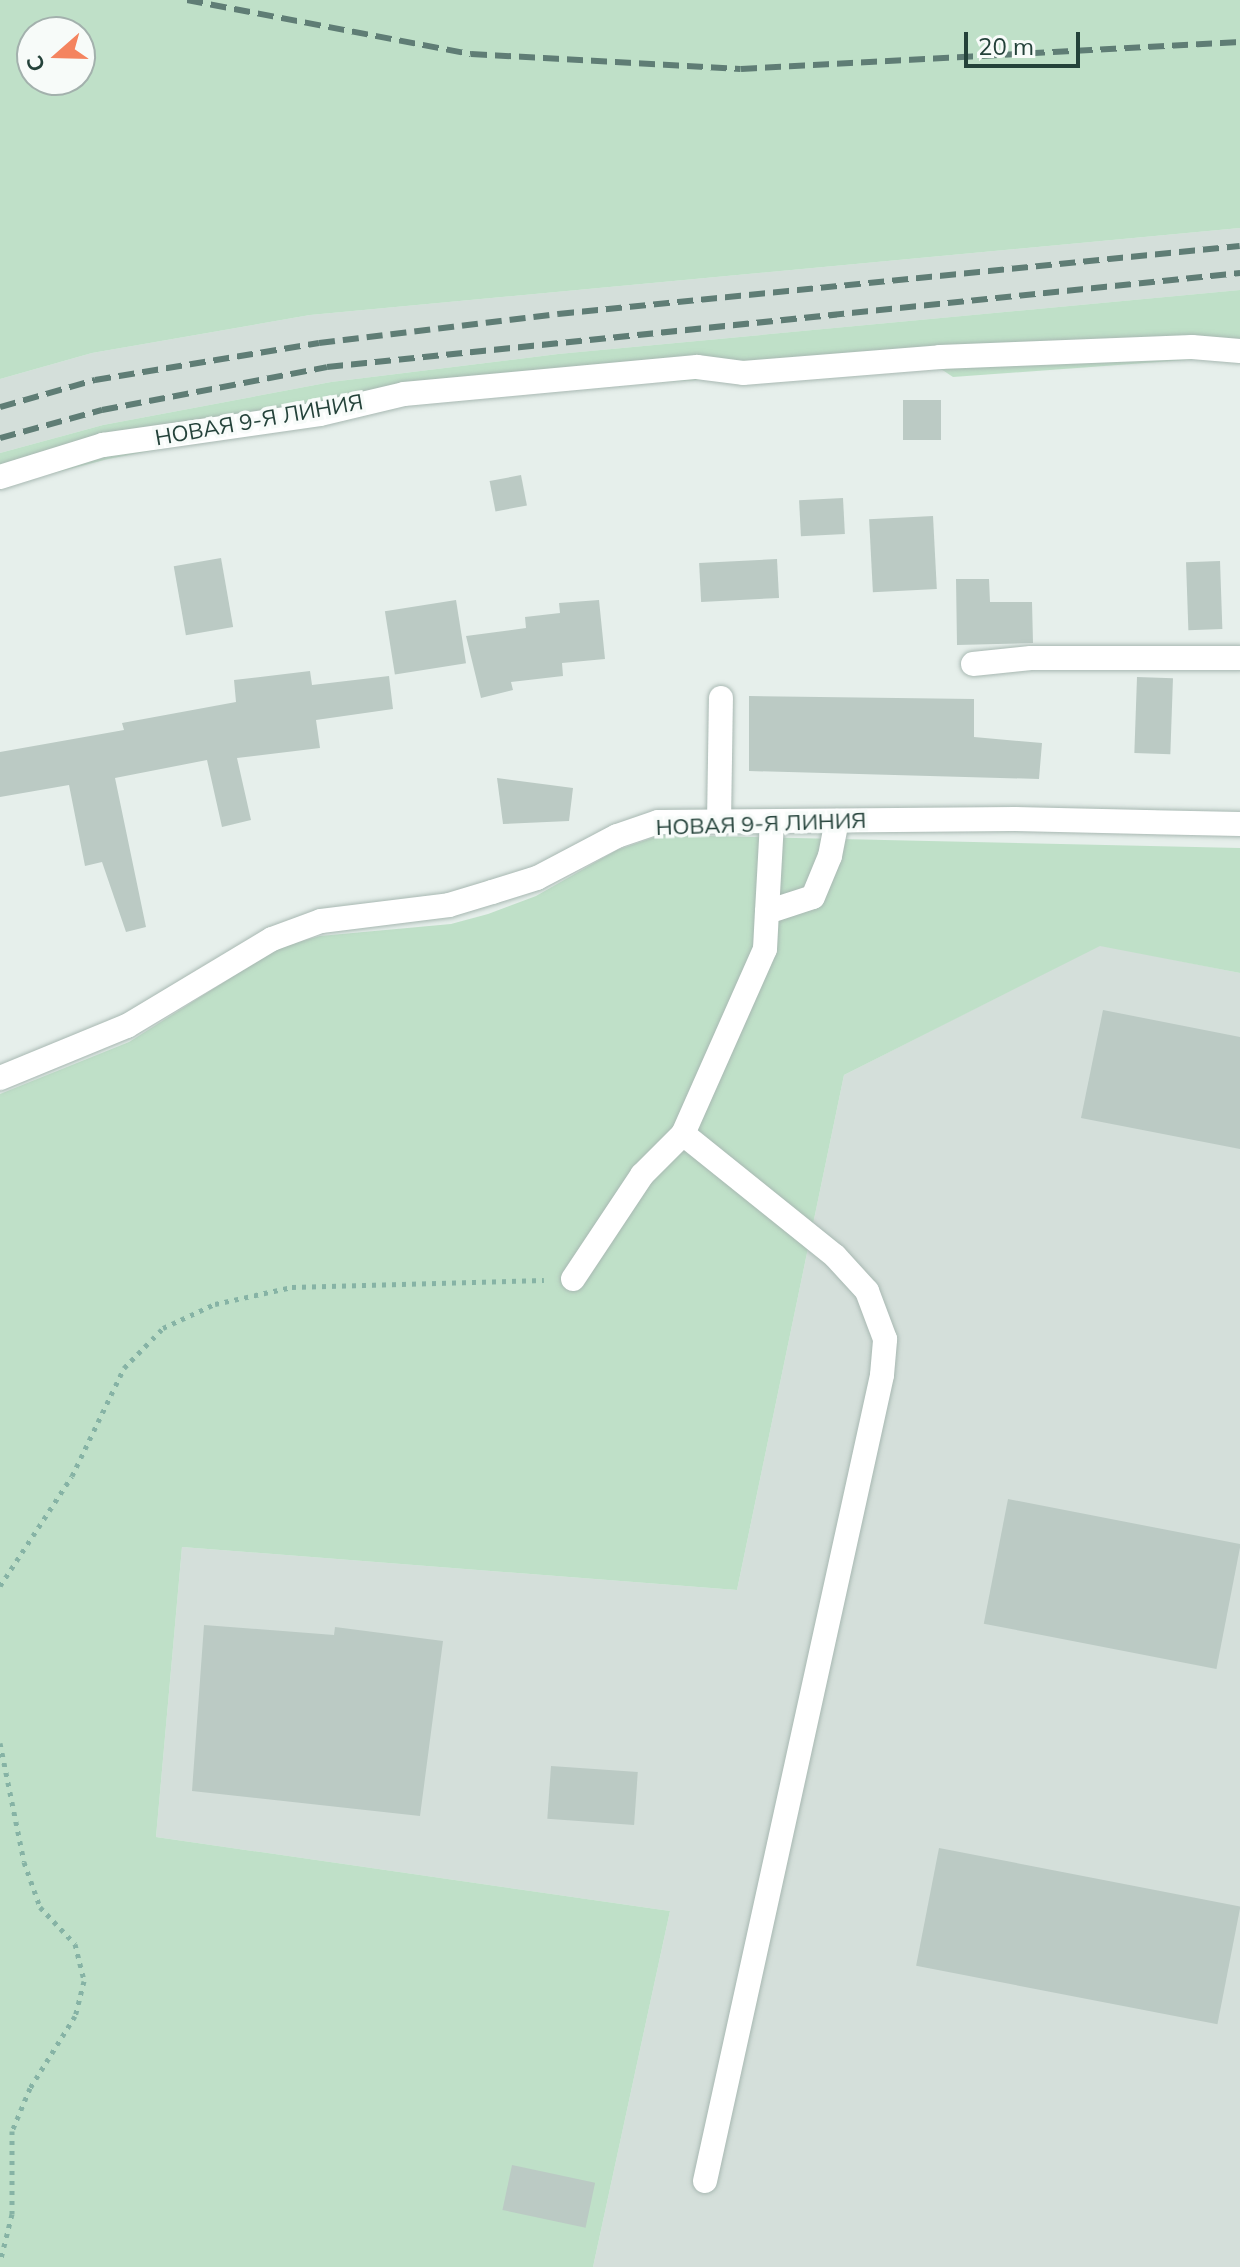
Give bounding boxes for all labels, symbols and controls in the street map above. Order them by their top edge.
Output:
north arrow [16,16,96,96]
scale bar [968,16,1084,66]
text: 20 m [978,31,1034,61]
text: С [20,52,51,75]
street label: НОВАЯ 9-Я ЛИНИЯ [153,389,365,451]
street label: НОВАЯ 9-Я ЛИНИЯ [655,807,867,841]

